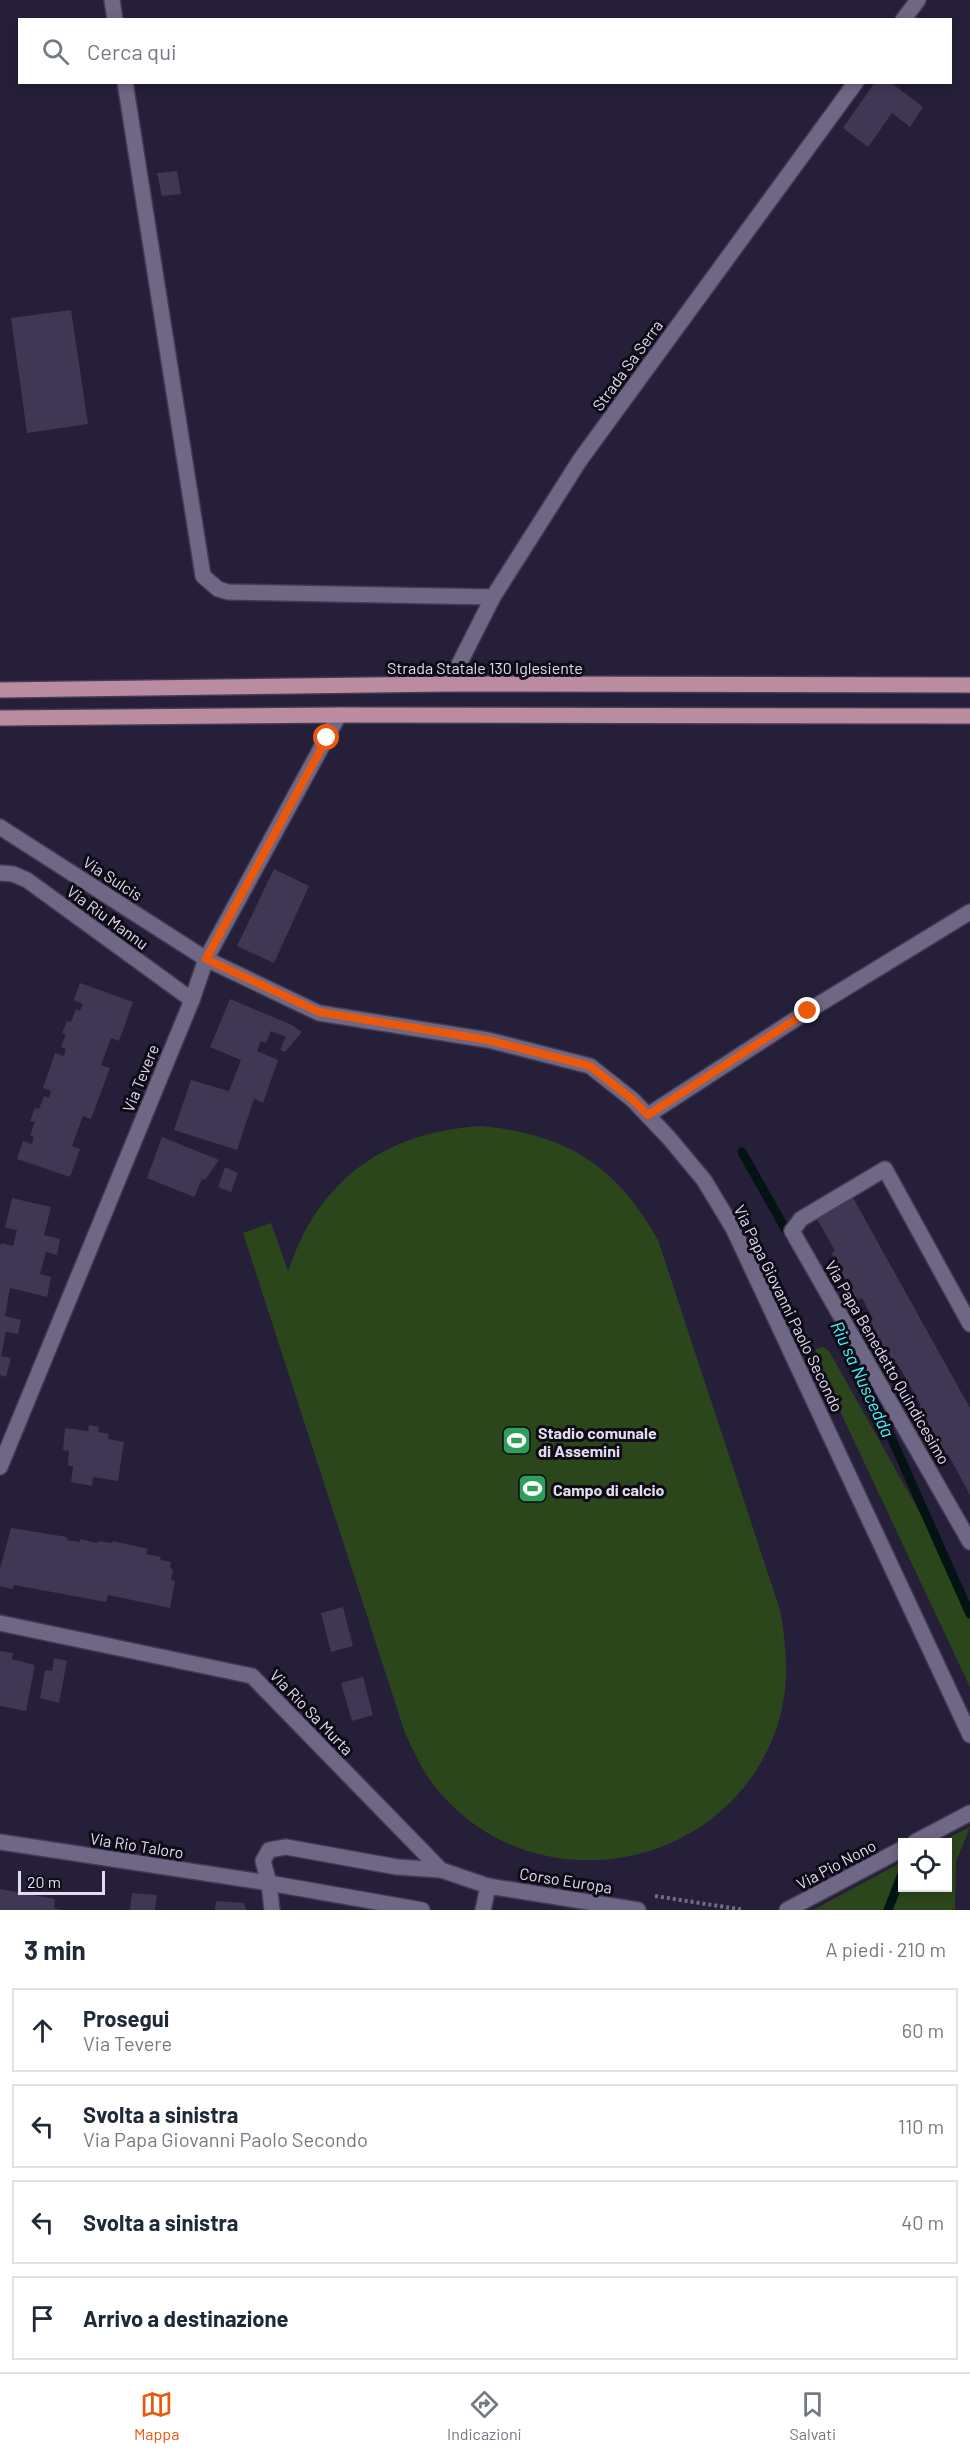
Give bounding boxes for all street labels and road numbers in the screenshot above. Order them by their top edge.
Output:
street label: Strada Sa Serra [588,316,666,414]
street label: Strada Statale 130 Iglesiente [387,658,583,677]
street label: Via Sulcis [80,852,146,904]
street label: Via Riu Mannu [64,881,152,953]
street label: Via Tevere [118,1041,162,1115]
street label: Via Papa Giovanni Paolo Secondo [731,1201,847,1415]
street label: Via Papa Benedetto Quindicesimo [822,1257,954,1467]
street label: Via Rio Sa Murta [266,1665,358,1759]
street label: Via Rio Taloro [89,1828,185,1862]
street label: Via Pio Nono [793,1835,879,1893]
street label: Corso Europa [518,1863,614,1897]

